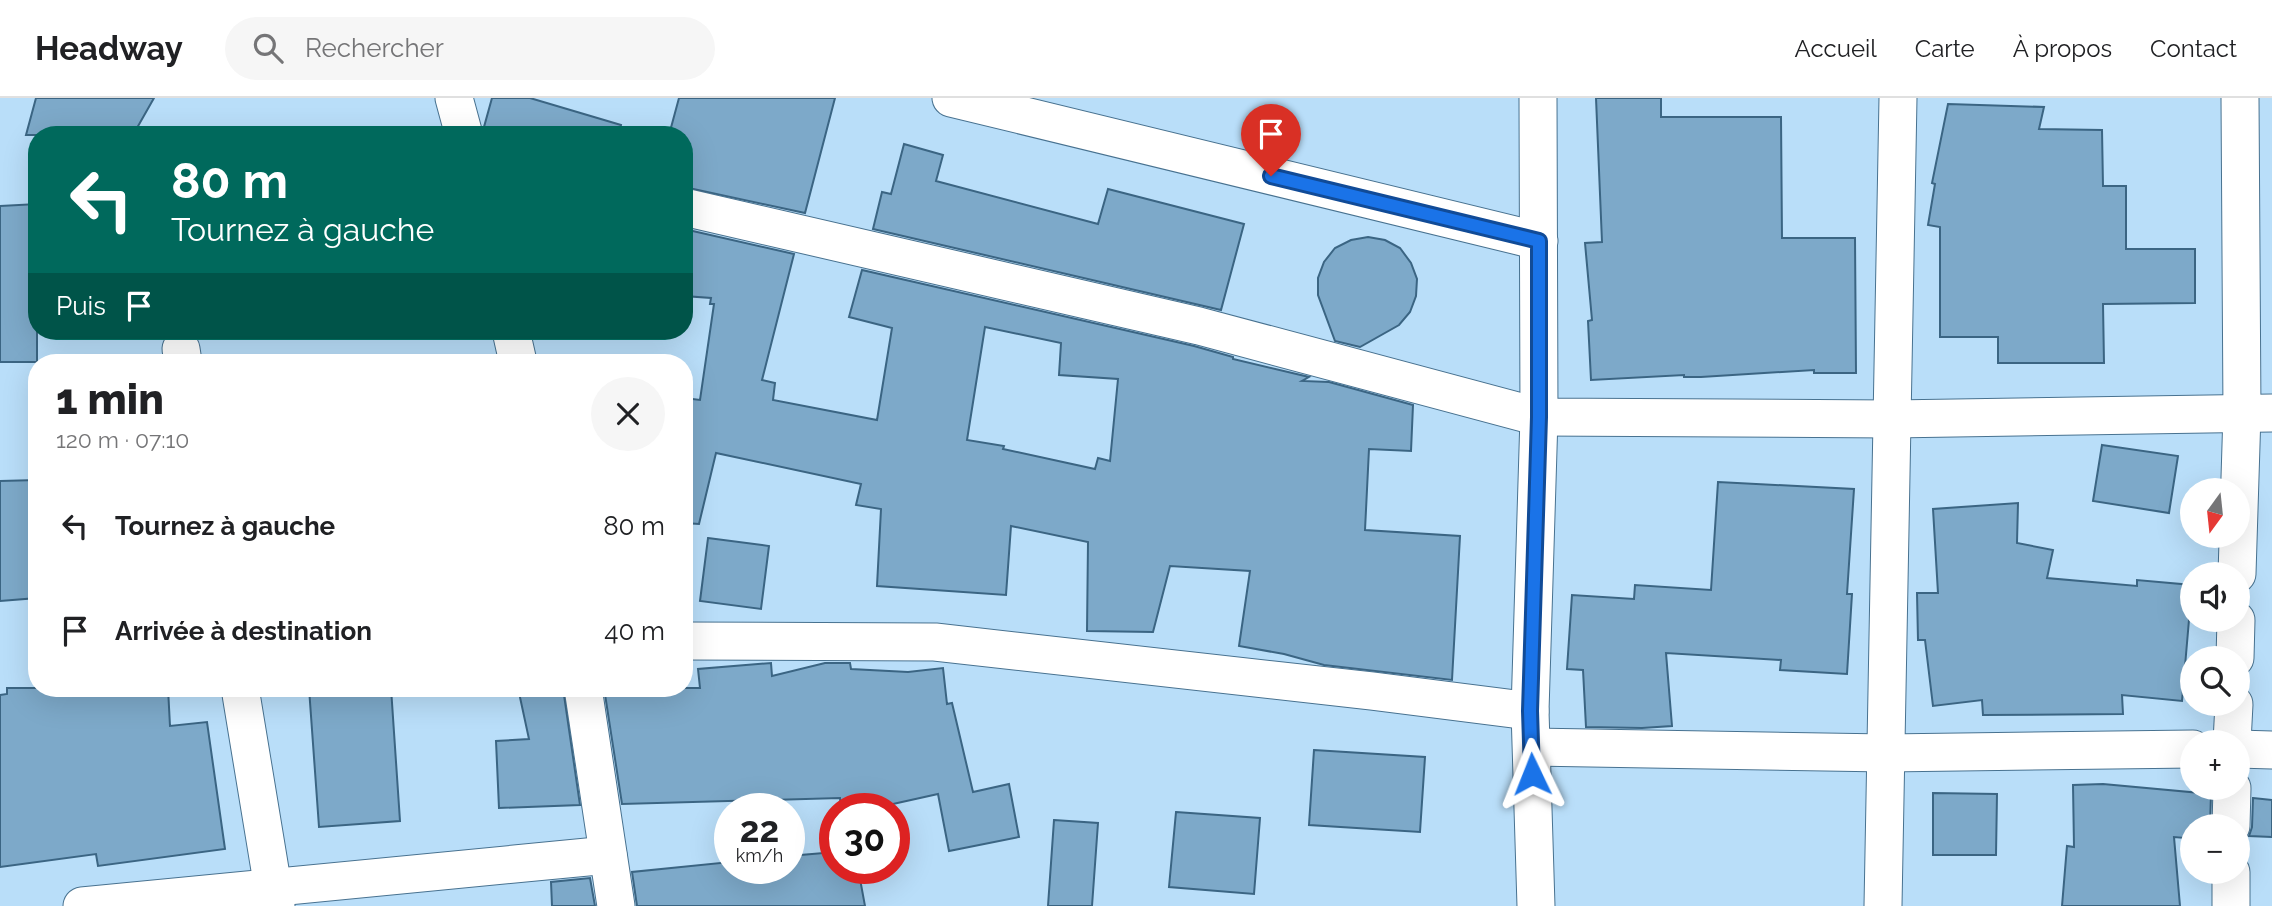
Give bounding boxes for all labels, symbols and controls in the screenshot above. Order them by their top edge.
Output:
search box [225,17,715,80]
text: Headway [35,29,183,68]
icon: search [249,29,287,67]
text: Rechercher [305,33,444,63]
text: Accueil [1795,34,1877,63]
text: Carte [1915,34,1975,63]
text: À propos [2013,34,2112,63]
text: Contact [2150,34,2237,63]
pin [1241,104,1301,176]
icon: arrive [1252,115,1290,153]
text: 80 m [171,152,288,209]
icon: left [56,154,147,245]
text: Tournez à gauche [171,211,434,248]
icon: arrive [120,287,158,325]
text: Puis [56,291,106,321]
text: 1 min [56,375,164,424]
button: close [591,377,665,451]
text: 120 m · 07:10 [56,426,189,453]
north arrow [2180,478,2250,548]
map controls [2180,478,2250,884]
icon: left [56,507,94,545]
text: Tournez à gauche [115,511,335,541]
text: 80 m [603,511,665,541]
button: sound [2180,562,2250,632]
icon: arrive [56,612,94,650]
text: Arrivée à destination [115,616,372,646]
text: 40 m [604,616,665,646]
button: search [2180,646,2250,716]
button: + [2180,730,2250,800]
position arrow [1495,737,1569,811]
speed limit sign: 30 [819,793,910,884]
text: 22 [740,809,779,850]
button: − [2180,814,2250,884]
text: km/h [736,845,783,866]

